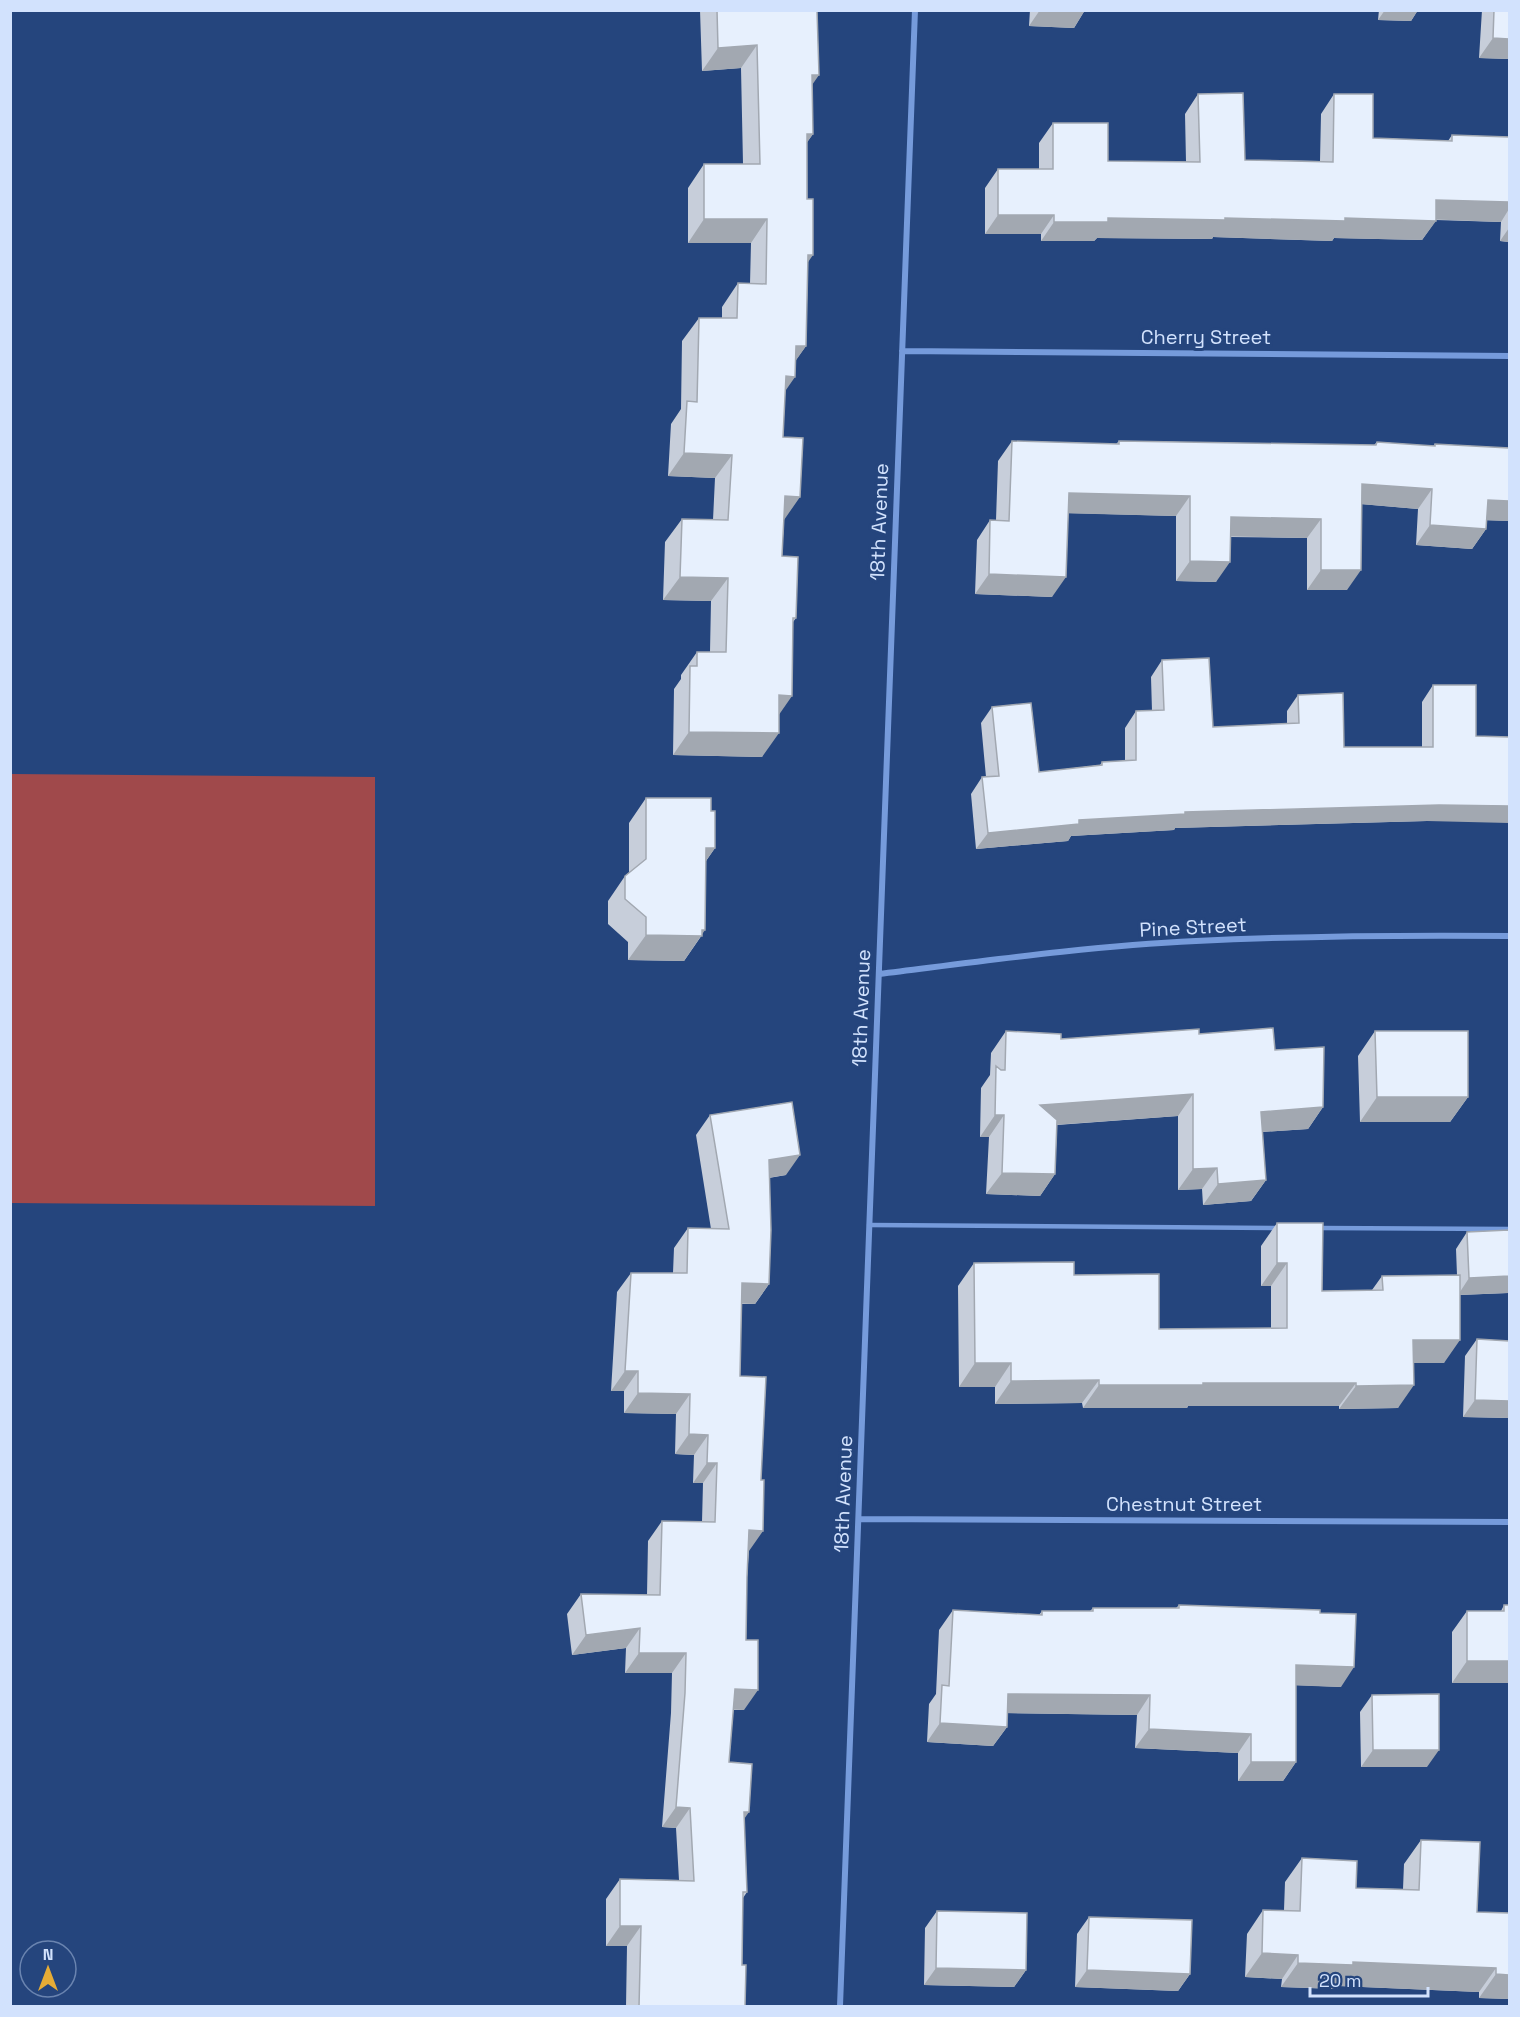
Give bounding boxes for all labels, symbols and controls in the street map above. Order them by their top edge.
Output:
street label: Cherry Street [1141,324,1271,350]
street label: 18th Avenue [864,463,894,581]
street label: Pine Street [1139,911,1247,943]
street label: 18th Avenue [846,949,876,1067]
street label: 18th Avenue [828,1435,858,1553]
street label: Chestnut Street [1106,1491,1262,1517]
north arrow [18,1939,78,1999]
text: N [43,1944,53,1965]
scale bar [1310,1960,1428,1998]
text: 20 m [1319,1969,1362,1992]

